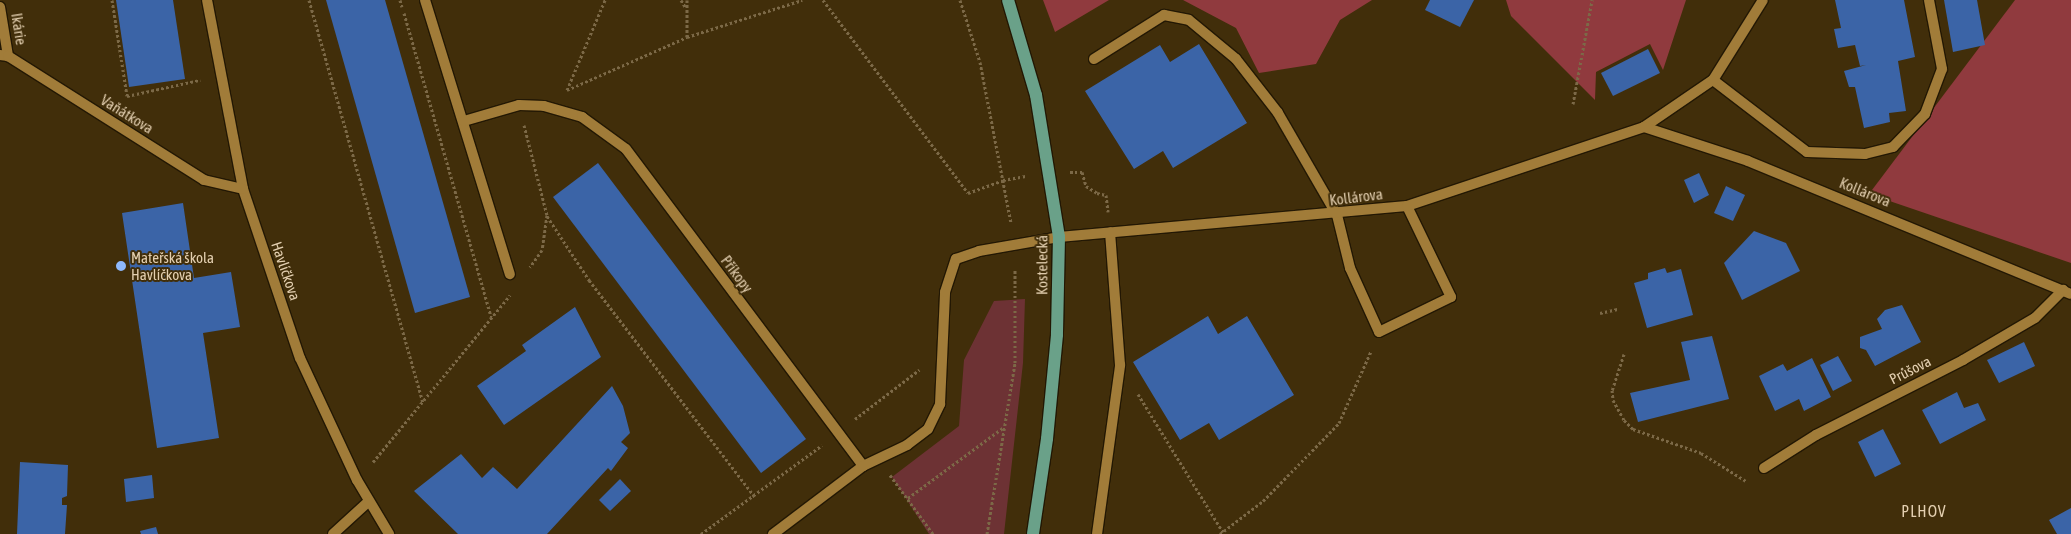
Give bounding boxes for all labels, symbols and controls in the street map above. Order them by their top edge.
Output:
street label: Ikárie [8,12,30,46]
street label: Vaňátkova [97,91,157,137]
street label: Kollárova [1837,174,1893,210]
street label: Kollárova [1328,185,1384,209]
street label: Kostelecká [1033,235,1051,295]
street label: Havlíčkova [268,239,304,303]
place label: Mateřská škola Havlíčkova [131,248,214,283]
street label: Příkopy [717,252,757,296]
marker: Mateřská škola Havlíčkova [115,260,127,272]
street label: Průšova [1886,352,1934,388]
district label: PLHOV [1901,501,1947,521]

